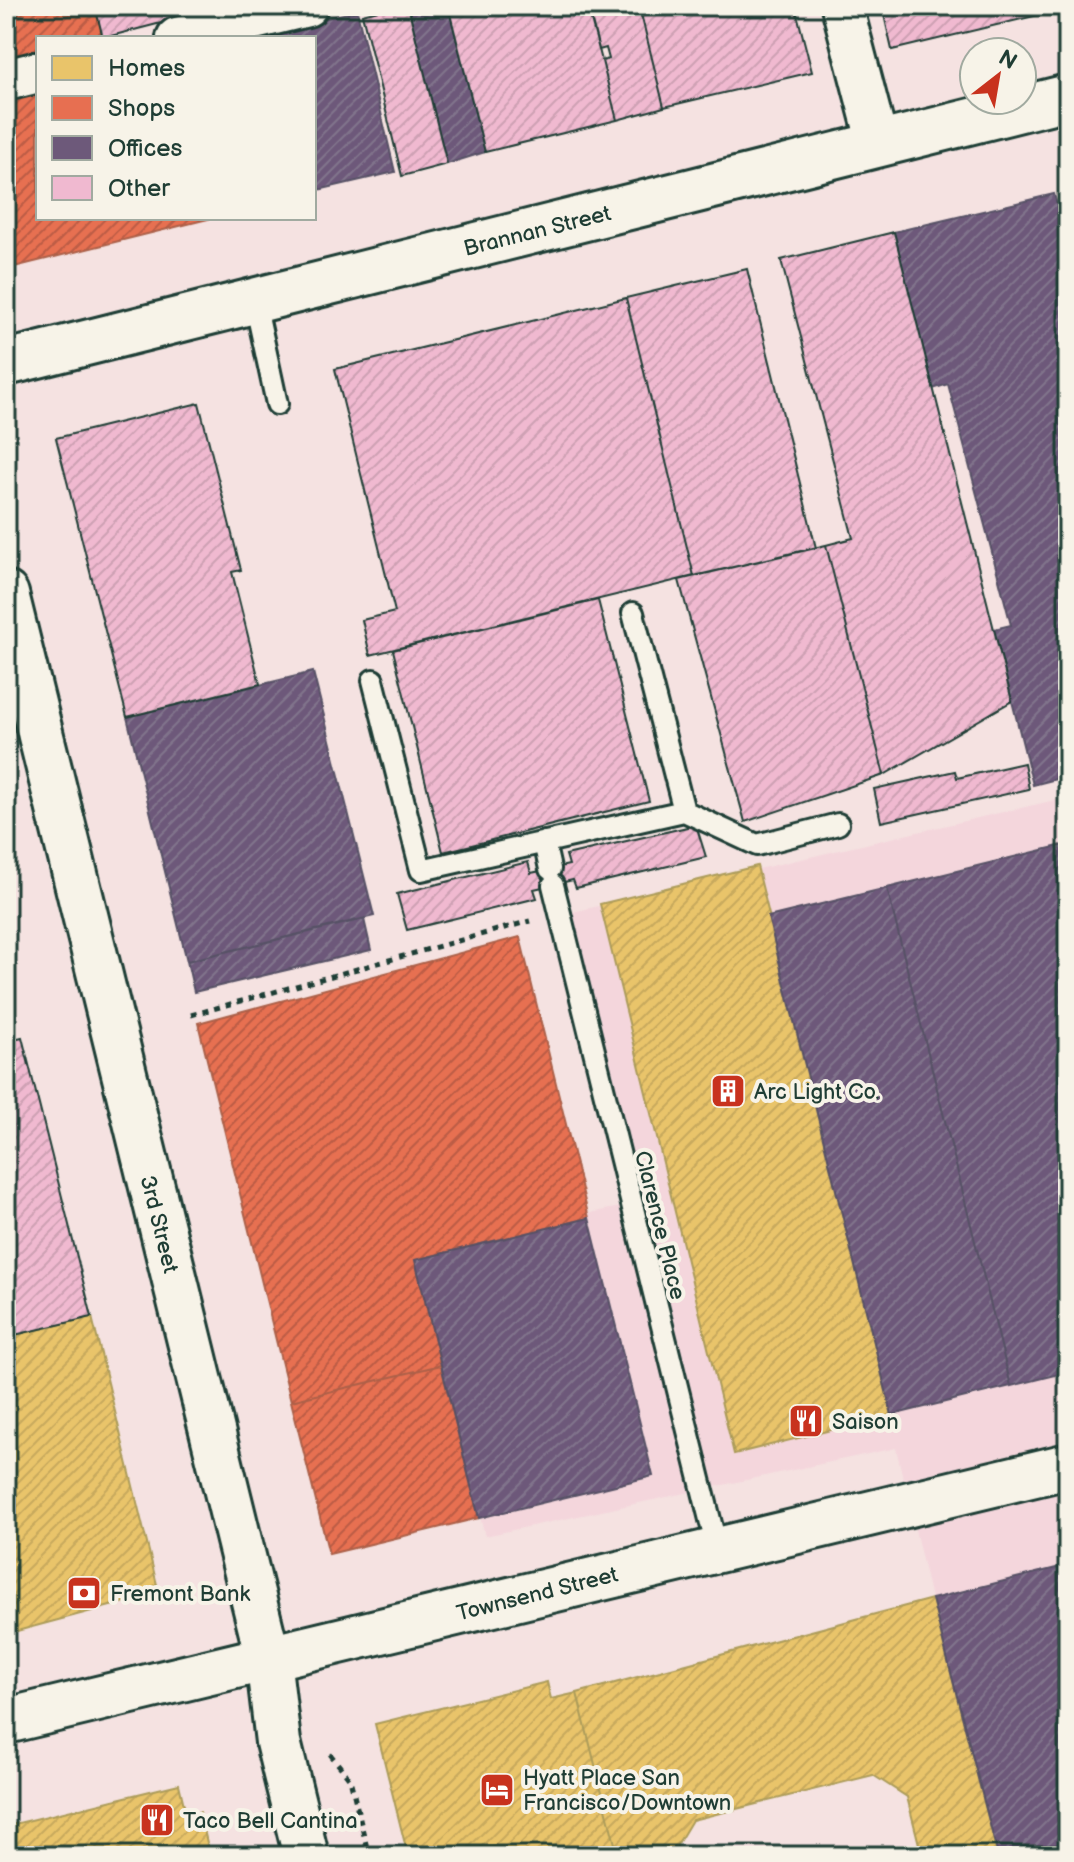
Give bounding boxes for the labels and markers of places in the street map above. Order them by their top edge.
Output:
building icon: Arc Light Co. [709,1072,747,1110]
place label: Arc Light Co. [754,1079,880,1106]
restaurant icon: Saison [787,1402,825,1440]
place label: Saison [832,1409,899,1436]
bank icon: Fremont Bank [65,1574,103,1612]
place label: Fremont Bank [110,1581,250,1608]
place label: Hyatt Place San Francisco/Downtown [523,1765,731,1817]
hotel icon: Hyatt Place San Francisco/Downtown [478,1771,516,1809]
restaurant icon: Taco Bell Cantina [138,1801,176,1839]
place label: Taco Bell Cantina [183,1808,358,1835]

